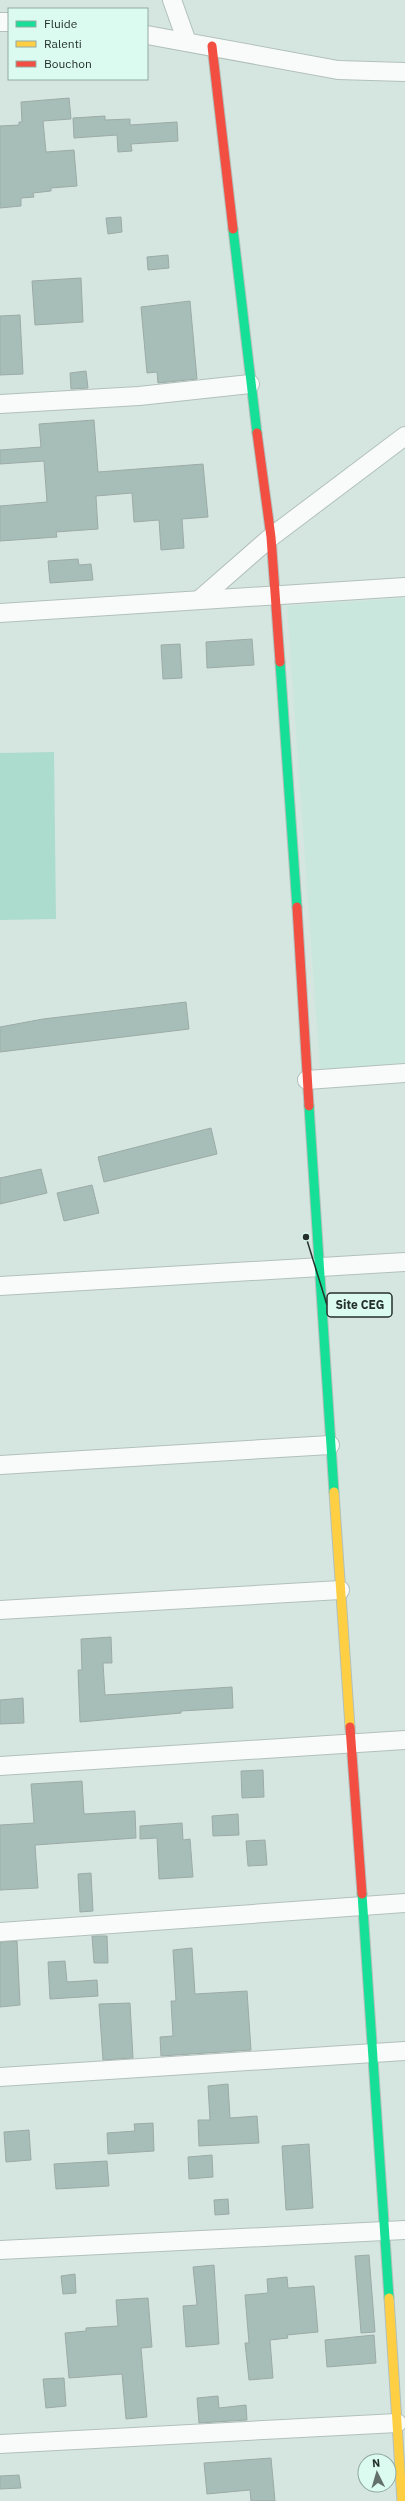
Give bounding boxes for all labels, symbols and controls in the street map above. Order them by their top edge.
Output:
legend [8,8,148,80]
text: Fluide [44,16,78,31]
text: Ralenti [44,36,82,51]
text: Bouchon [44,56,92,71]
callout: Site CEG [327,1293,392,1317]
text: Site CEG [336,1297,384,1312]
north arrow [357,2453,397,2493]
text: N [372,2456,381,2470]

